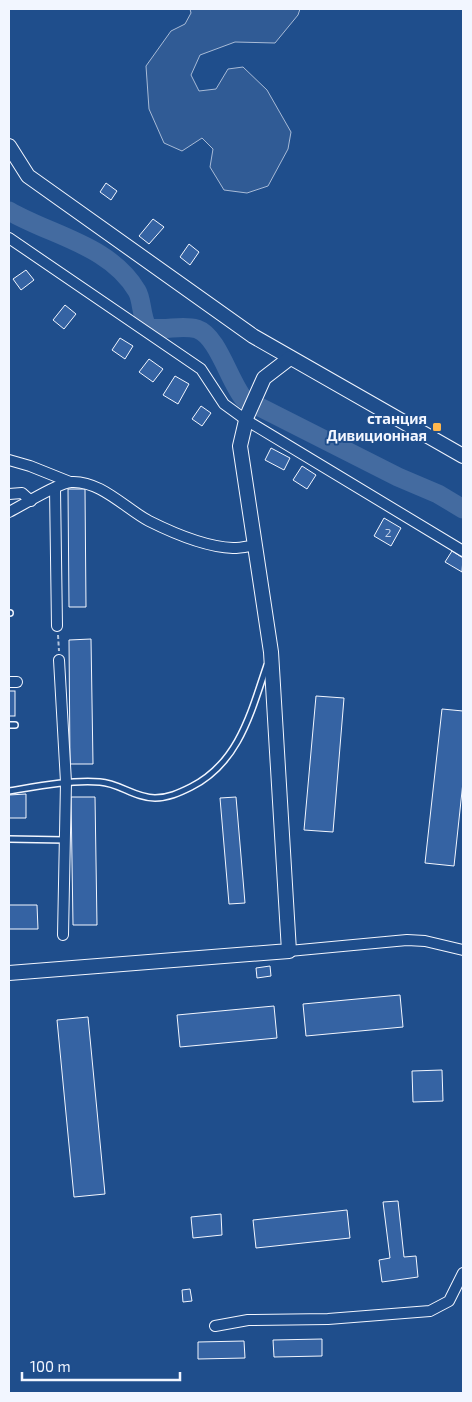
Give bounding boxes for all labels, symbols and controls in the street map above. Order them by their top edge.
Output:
place label: станция Дивиционная [326,409,427,444]
marker: станция Дивиционная [431,421,443,433]
house number: 2 [385,525,392,539]
scale bar [22,1350,180,1382]
text: 100 m [30,1357,71,1375]

